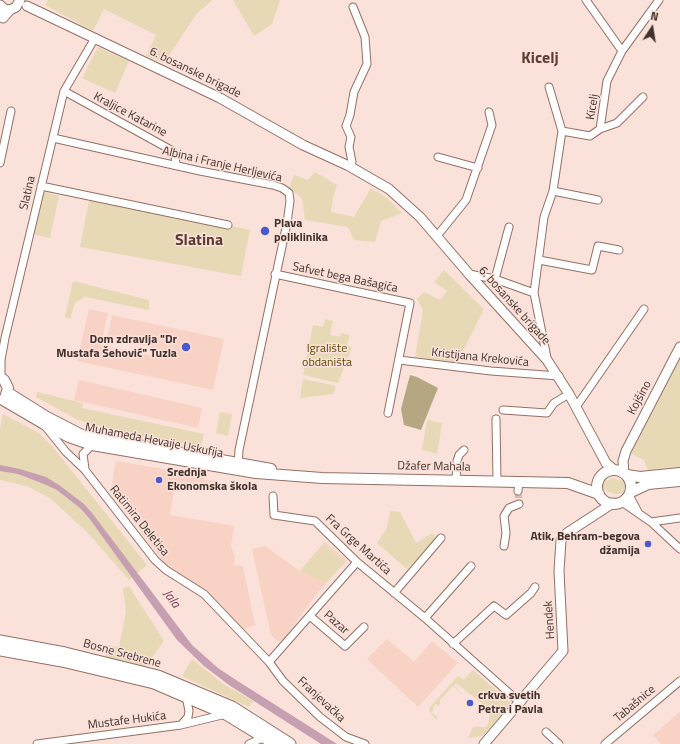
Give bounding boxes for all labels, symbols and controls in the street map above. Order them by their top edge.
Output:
north arrow [632,8,672,48]
text: N [649,8,660,25]
street label: 6. bosanske brigade [147,45,243,101]
district label: Kicelj [521,49,559,69]
street label: Kraljice Katarine [91,90,169,140]
street label: Kicelj [584,93,602,121]
street label: Albina i Franje Herljevića [161,144,283,186]
street label: Slatina [17,175,39,211]
place label: Plava poliklinika [274,217,328,245]
marker: Plava poliklinika [259,225,271,237]
district label: Slatina [175,231,223,251]
street label: Safvet bega Bašagića [291,260,399,296]
street label: 6. bosanske brigade [475,264,553,348]
place label: Dom zdravlja "Dr Mustafa Šehović" Tuzla [56,333,177,361]
marker: Dom zdravlja "Dr Mustafa Šehović" Tuzla [180,341,192,353]
park label: Igralište obdaništa [302,342,352,370]
street label: Kristijana Krekovića [430,346,530,370]
street label: Kojšino [625,378,655,418]
street label: Muhameda Hevaije Uskufija [84,421,224,461]
street label: Džafer Mahala [397,459,471,475]
place label: Srednja Ekonomska škola [167,466,257,494]
marker: Srednja Ekonomska škola [154,475,164,485]
street label: Ratimira Deletisa [106,483,172,559]
street label: Fra Grge Martića [322,512,394,578]
place label: Atik, Behram-begova džamija [530,530,640,558]
marker: Atik, Behram-begova džamija [643,539,653,549]
water label: Jala [159,587,183,611]
street label: Hendek [541,600,559,640]
street label: Pazar [320,608,352,638]
street label: Bosne Srebrene [82,637,162,671]
street label: Franjevačka [294,674,348,726]
street label: Tabašnice [611,683,659,725]
place label: crkva svetih Petra i Pavla [478,689,543,717]
marker: crkva svetih Petra i Pavla [465,698,475,708]
street label: Mustafe Hukića [87,709,167,733]

